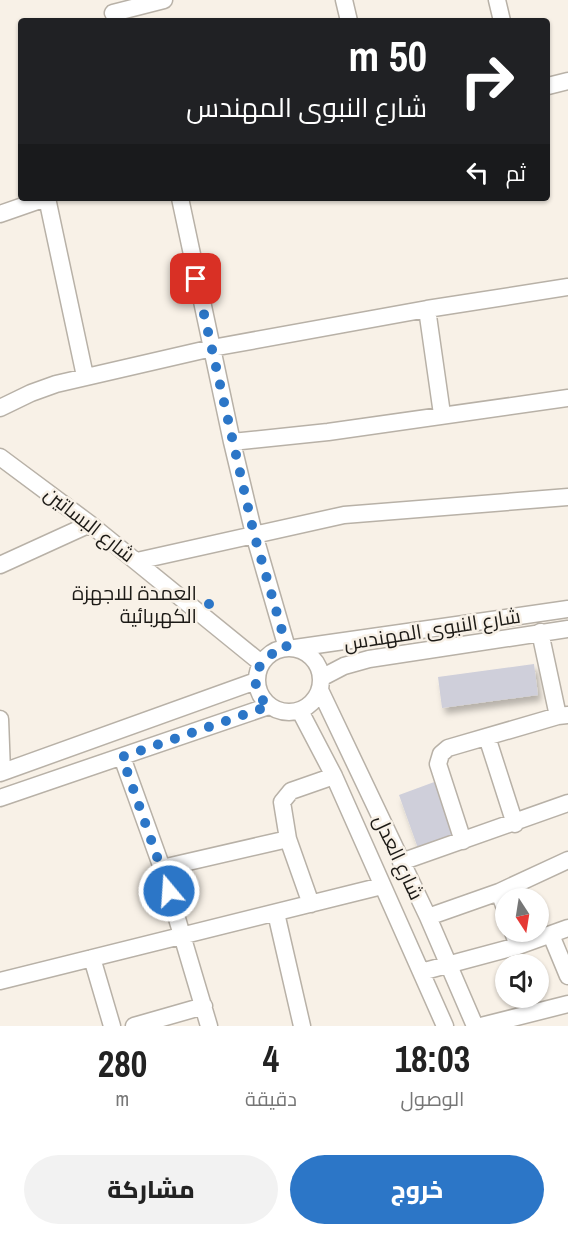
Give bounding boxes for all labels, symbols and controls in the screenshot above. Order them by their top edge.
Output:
text: 50 m [348,28,427,84]
icon: right [448,42,526,120]
text: شارع النبوى المهندس [186,89,427,125]
icon: left [461,156,494,189]
text: ثم [506,158,526,188]
pin [170,253,221,304]
icon: arrive [179,262,212,295]
street label: شارع البساتين [38,480,141,569]
place label: العمدة للاجهزة الكهربائية [72,579,197,629]
marker: العمدة للاجهزة الكهربائية [202,597,216,611]
street label: شارع النبوى المهندس [342,602,522,657]
street label: شارع العدل [367,810,430,904]
position arrow [137,859,201,923]
north arrow [495,888,549,942]
map controls [495,888,549,1008]
button: sound [495,954,549,1008]
text: 4 [263,1035,279,1083]
text: 18:03 [395,1035,470,1083]
text: 280 [98,1040,147,1088]
text: m [116,1085,129,1112]
text: دقيقة [245,1085,297,1112]
text: الوصول [401,1085,464,1112]
button: مشاركة [24,1155,278,1224]
button: خروج [290,1155,544,1224]

